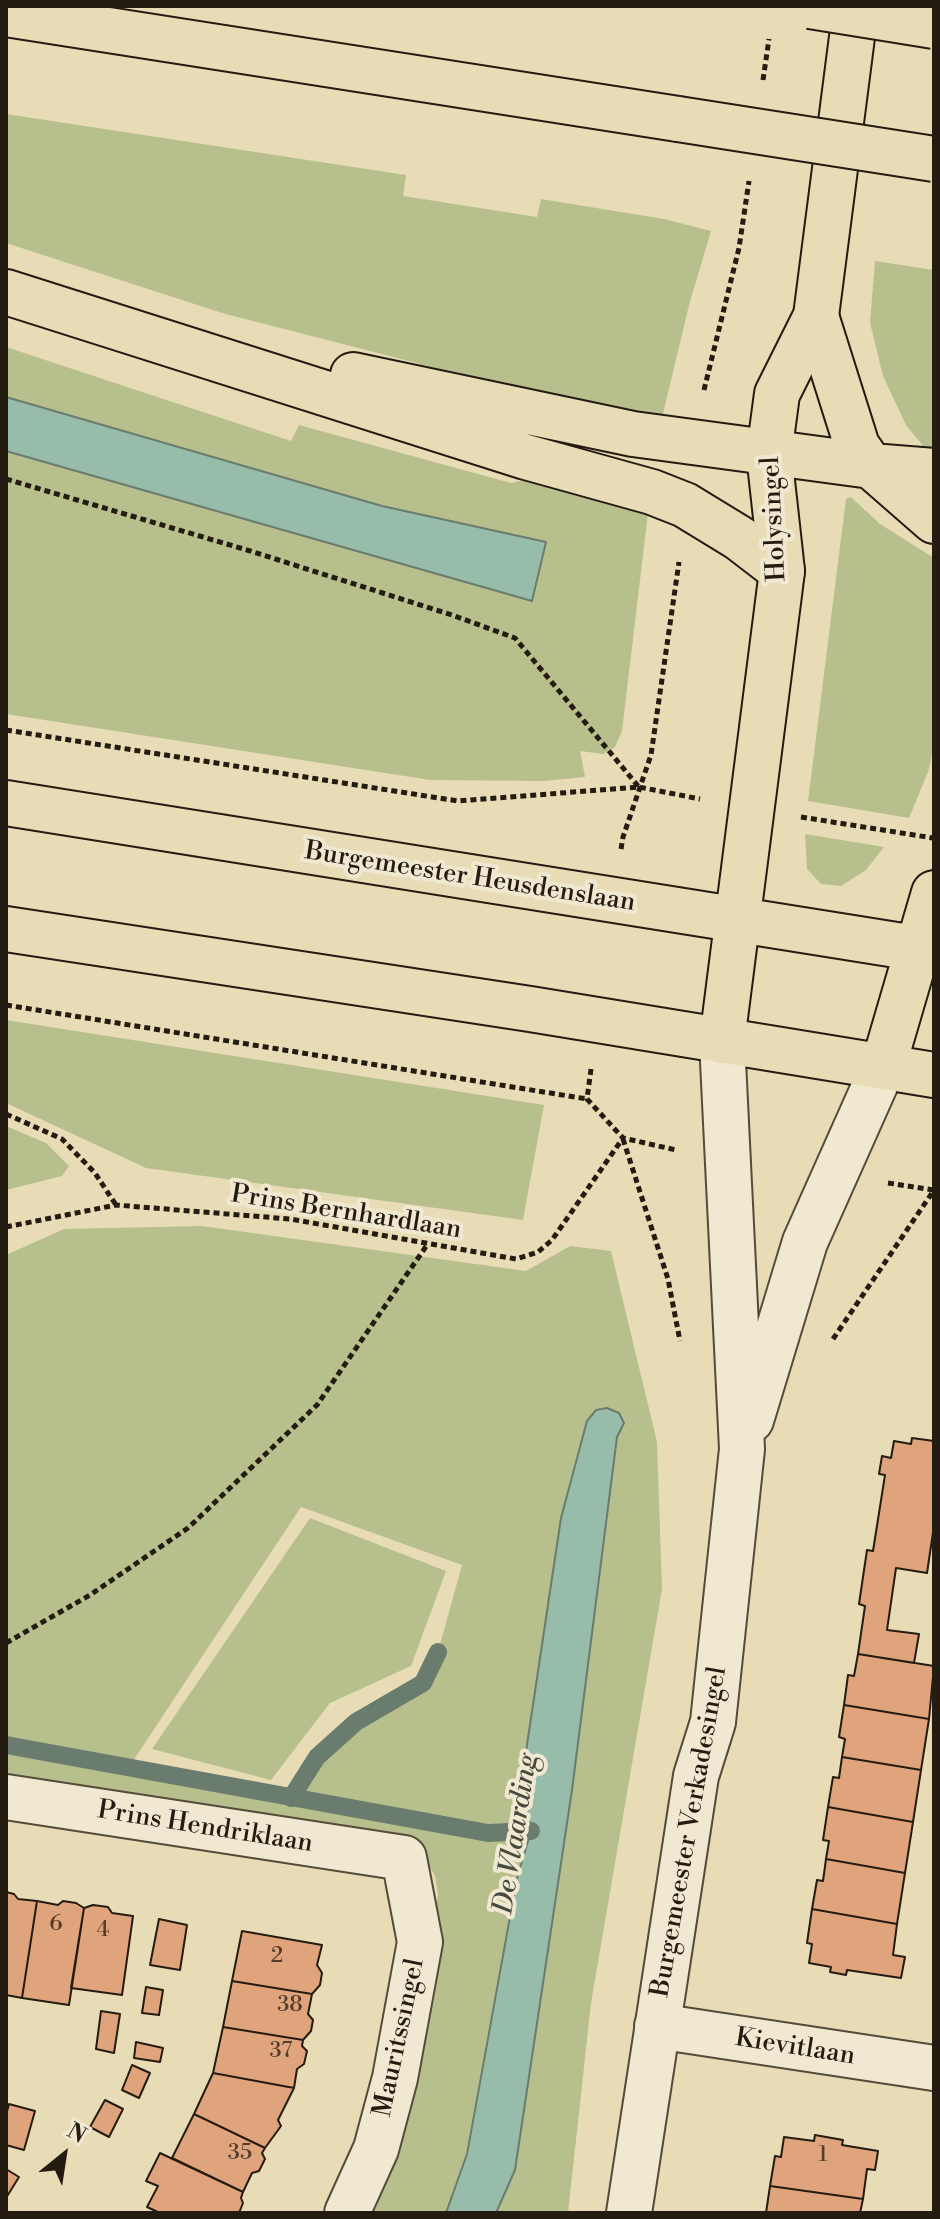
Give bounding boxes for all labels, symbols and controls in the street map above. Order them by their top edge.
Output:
street label: Holysingel [756,456,794,582]
street label: Burgemeester Heusdenslaan [303,836,637,920]
street label: Prins Bernhardlaan [229,1179,463,1247]
street label: Burgemeester Verkadesingel [646,1664,734,2000]
water label: De Vlaarding [488,1751,546,1917]
street label: Prins Hendriklaan [95,1796,315,1860]
house number: 6 [49,1912,63,1938]
house number: 4 [96,1918,110,1944]
house number: 2 [271,1944,283,1970]
street label: Mauritssingel [368,1956,432,2120]
house number: 38 [277,1993,303,2019]
street label: Kievitlaan [733,2023,857,2073]
house number: 37 [270,2039,292,2065]
north arrow [24,2115,104,2195]
text: N [62,2118,91,2150]
house number: 35 [228,2141,252,2167]
house number: 1 [818,2143,828,2169]

